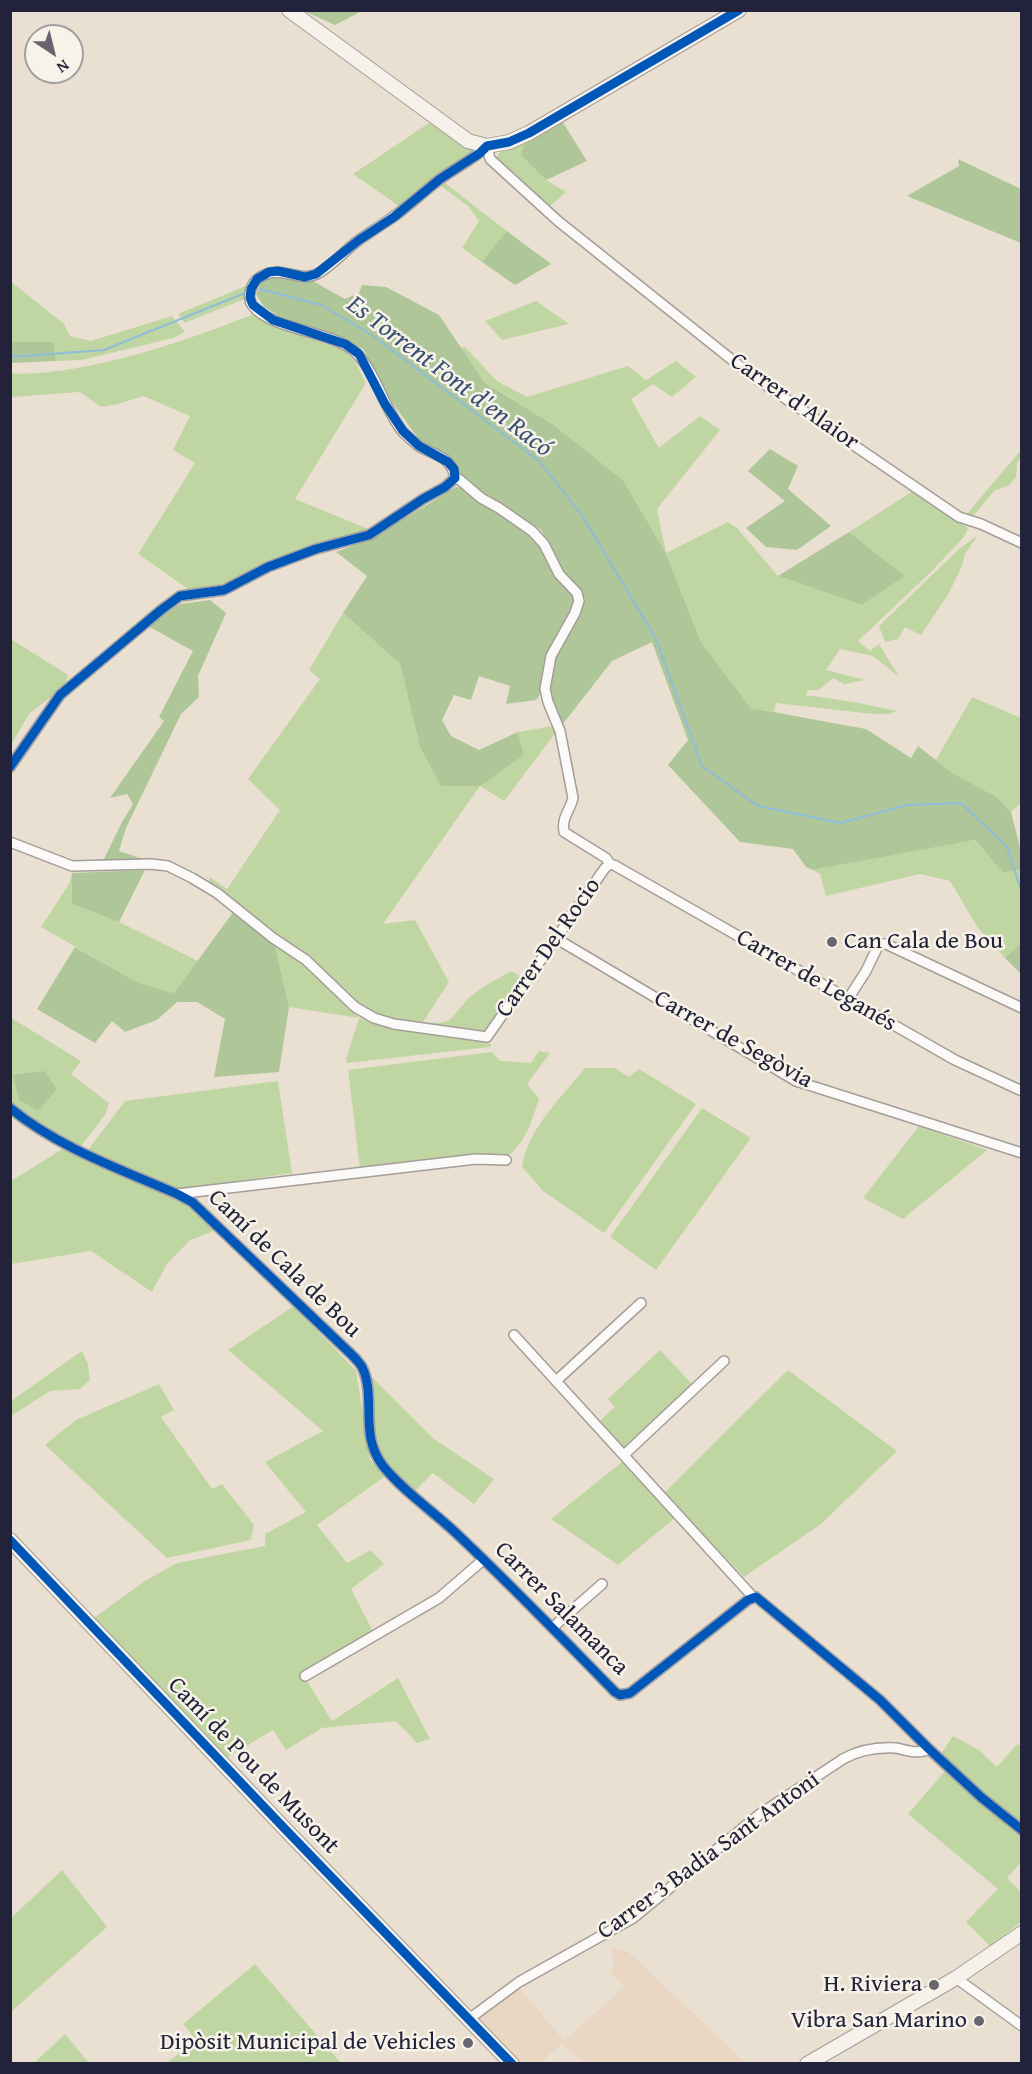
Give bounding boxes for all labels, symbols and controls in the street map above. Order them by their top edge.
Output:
north arrow [24,24,84,84]
text: N [52,54,74,80]
water label: Es Torrent Font d'en Racó [340,290,558,464]
street label: Carrer d'Alaior [724,347,864,457]
street label: Carrer Del Rocio [490,873,608,1023]
street label: Carrer de Leganés [731,924,901,1038]
place label: Can Cala de Bou [844,928,1003,956]
marker: Can Cala de Bou [825,935,839,949]
street label: Carrer de Segòvia [649,985,817,1095]
street label: Camí de Cala de Bou [202,1184,366,1344]
street label: Carrer Salamanca [488,1536,634,1682]
street label: Camí de Pou de Musont [161,1672,345,1860]
street label: Carrer 3 Badia Sant Antoni [592,1766,826,1946]
place label: H. Riviera [823,1971,922,1999]
marker: H. Riviera [927,1978,941,1992]
place label: Vibra San Marino [791,2007,967,2035]
marker: Vibra San Marino [972,2014,986,2028]
place label: Dipòsit Municipal de Vehicles [160,2029,456,2057]
marker: Dipòsit Municipal de Vehicles [461,2036,475,2050]

